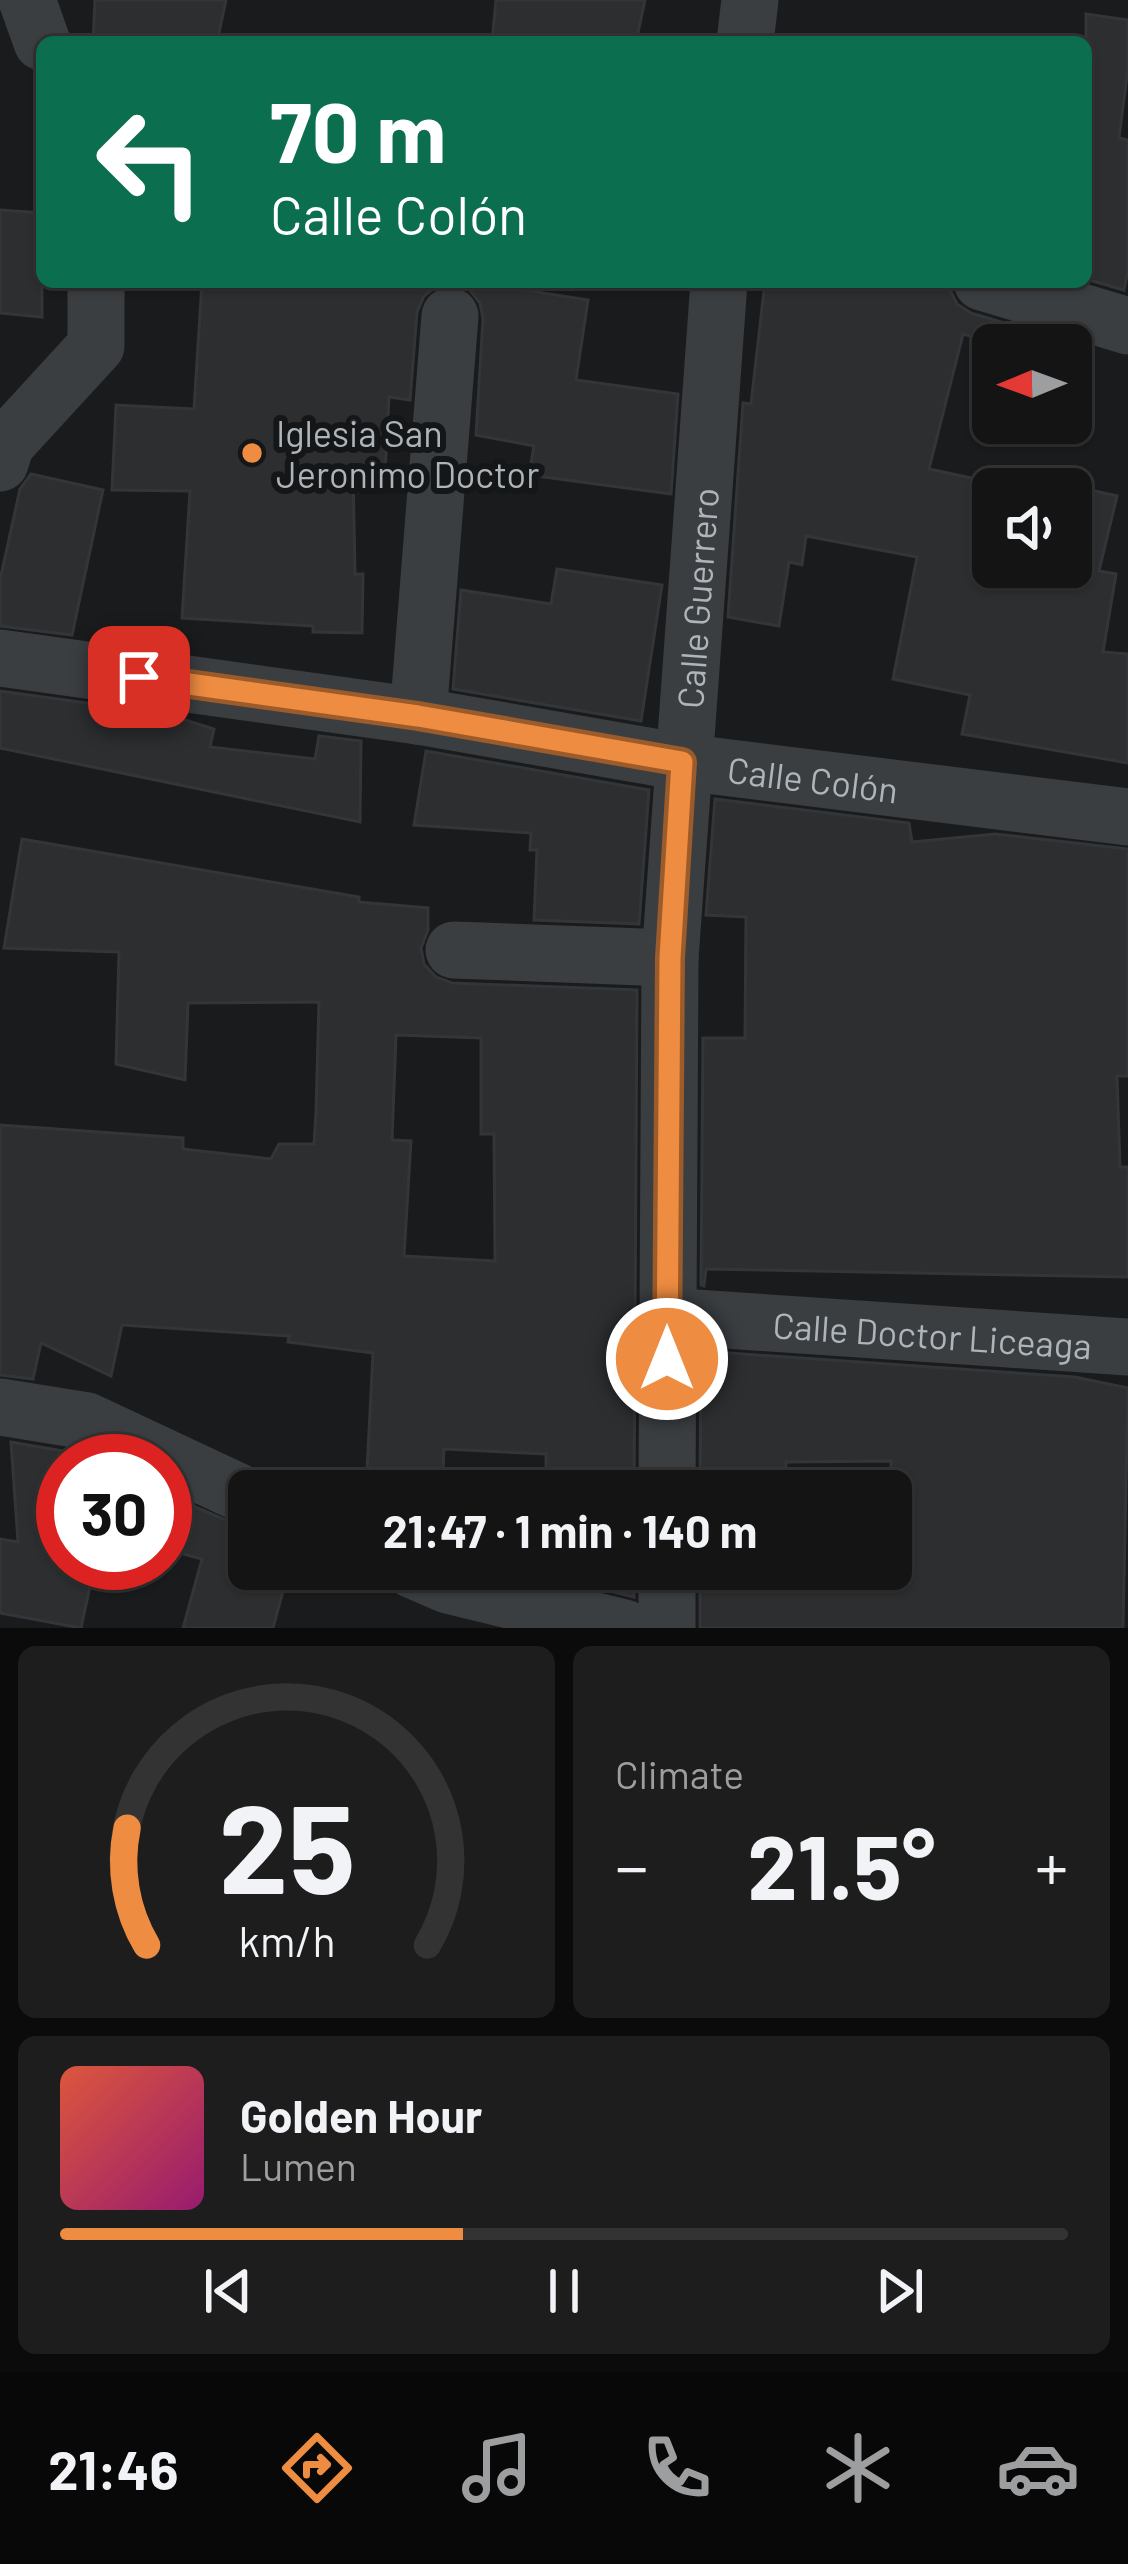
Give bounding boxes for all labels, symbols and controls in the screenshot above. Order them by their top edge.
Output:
text: 70 m [270,79,446,180]
icon: left [72,84,228,240]
text: Calle Colón [270,181,527,246]
north arrow [972,324,1092,444]
map controls [972,324,1092,588]
place label: Iglesia San Jeronimo Doctor [276,411,539,495]
marker: Iglesia San Jeronimo Doctor [239,440,265,466]
button: sound [972,468,1092,588]
street label: Calle Guerrero [667,486,726,710]
pin [88,626,190,728]
icon: arrive [106,644,172,710]
street label: Calle Colón [725,746,901,810]
position arrow [604,1296,730,1422]
street label: Calle Doctor Liceaga [772,1302,1093,1366]
speed limit sign: 30 [36,1434,192,1590]
text: 21:47 · 1 min · 140 m [383,1503,757,1557]
text: Climate [615,1750,744,1797]
text: 25 [218,1769,355,1919]
text: 21.5° [747,1810,936,1918]
text: − [615,1825,648,1904]
text: + [1035,1825,1068,1904]
text: km/h [238,1914,335,1966]
text: Golden Hour [240,2088,482,2142]
text: Lumen [240,2142,357,2189]
icon: previous [195,2258,261,2324]
icon: pause [531,2258,597,2324]
icon: next [867,2258,933,2324]
icon: directions [275,2426,359,2510]
icon: music [455,2426,539,2510]
icon: phone [635,2426,719,2510]
icon: climate [816,2426,900,2510]
icon: car [996,2426,1080,2510]
text: 21:46 [48,2436,178,2501]

